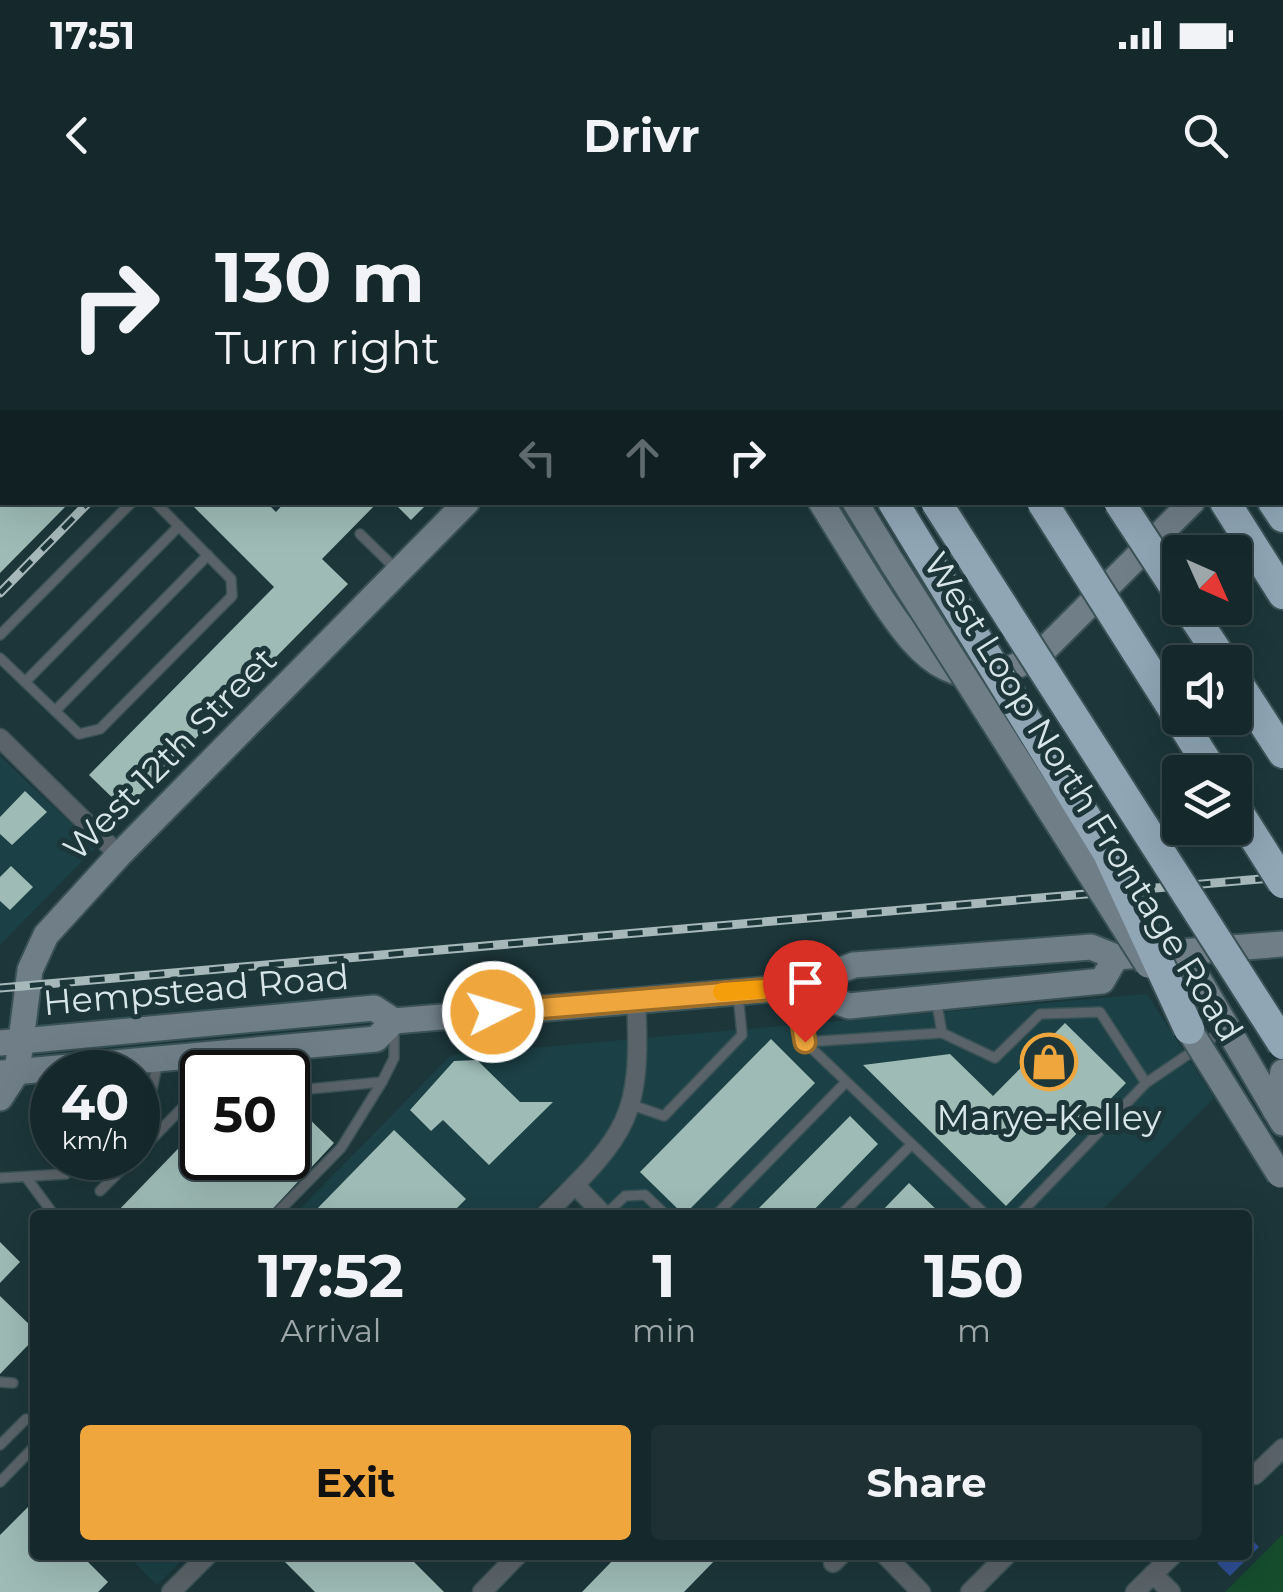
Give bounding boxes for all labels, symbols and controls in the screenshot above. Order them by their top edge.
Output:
text: 17:51 [50,12,135,59]
icon: back [50,108,105,163]
text: Drivr [583,108,700,163]
icon: search [1178,108,1233,163]
text: 130 m [215,234,425,320]
icon: right [50,240,180,370]
text: Turn right [215,320,440,375]
icon: left [510,430,565,485]
icon: ahead [615,430,670,485]
icon: right [720,430,775,485]
north arrow [1162,535,1252,625]
map controls [1162,535,1252,845]
street label: West Loop North Frontage Road [915,544,1252,1049]
street label: West 12th Street [54,638,285,869]
button: sound [1162,645,1252,735]
button: layers [1162,755,1252,845]
pin [763,940,848,1043]
street label: Hempstead Road [41,955,351,1024]
icon: arrive [778,955,833,1010]
position arrow [441,960,545,1064]
shop icon: Marye-Kelley [1019,1032,1079,1092]
speed limit sign: 50 [180,1050,310,1180]
text: 40 [61,1072,129,1133]
place label: Marye-Kelley [936,1096,1162,1139]
text: km/h [62,1125,128,1155]
text: 17:52 [258,1239,404,1312]
text: 1 [652,1239,676,1312]
text: 150 [924,1239,1024,1312]
text: Arrival [280,1311,381,1350]
text: min [632,1311,696,1350]
text: m [957,1311,991,1350]
button: Exit [80,1425,631,1540]
button: Share [651,1425,1202,1540]

